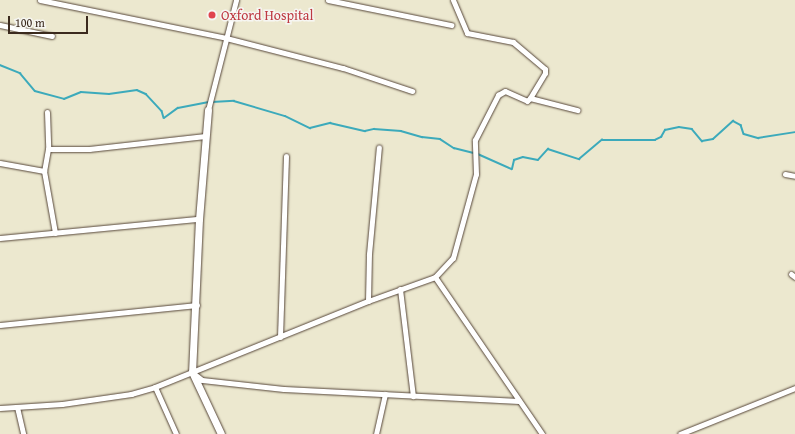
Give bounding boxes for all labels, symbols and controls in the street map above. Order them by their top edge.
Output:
place label: Oxford Hospital [221,7,313,23]
scale bar [10,8,90,34]
marker: Oxford Hospital [206,9,218,21]
text: 100 m [15,14,45,31]

